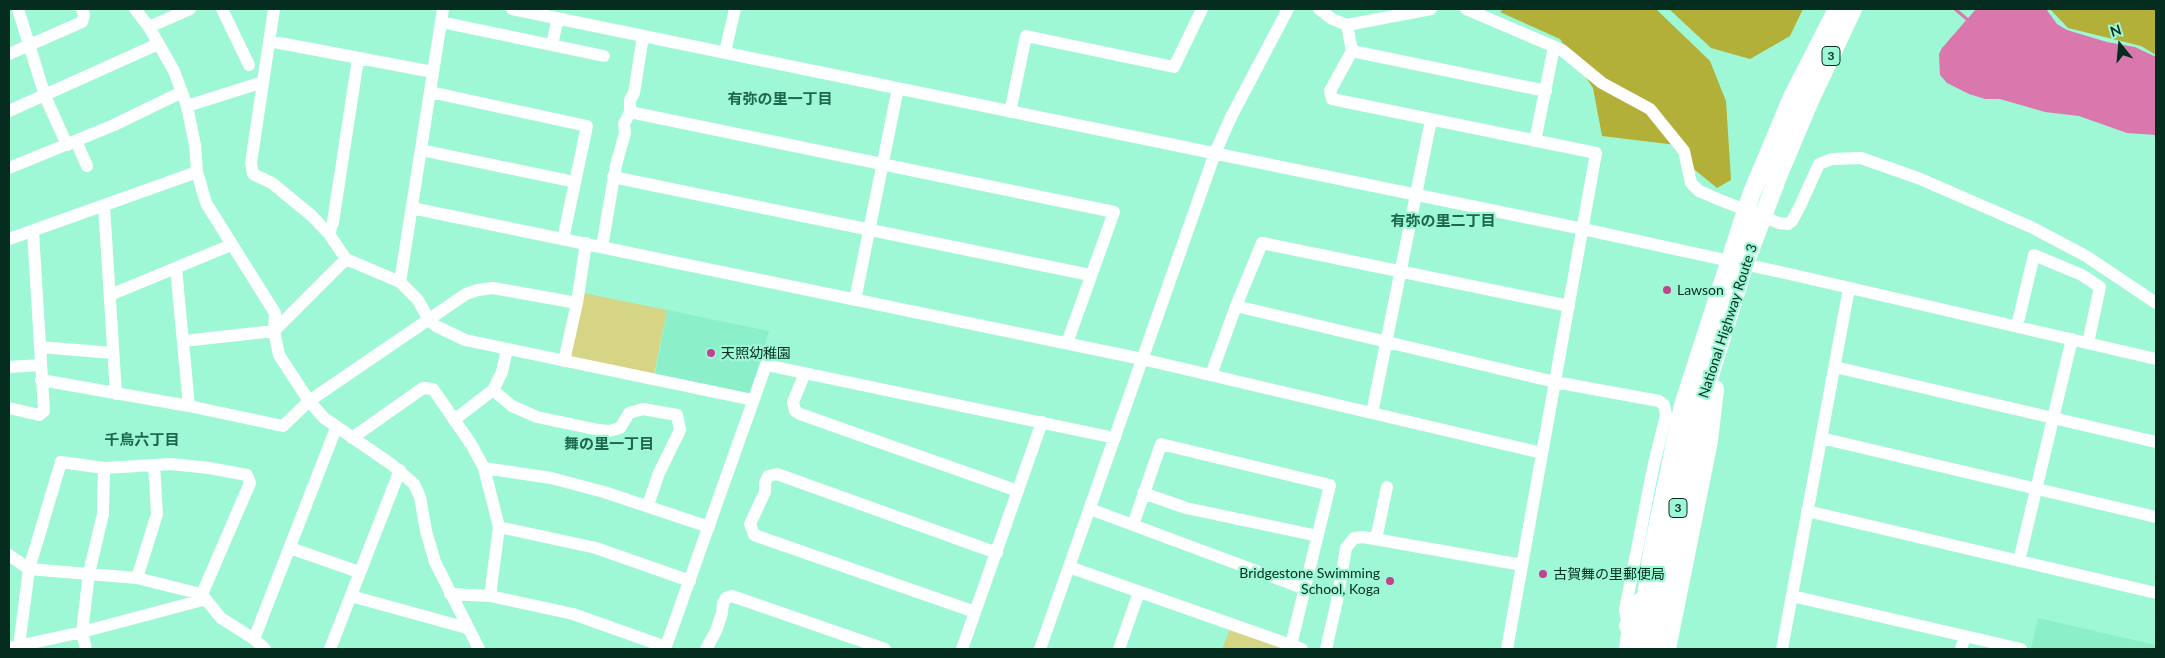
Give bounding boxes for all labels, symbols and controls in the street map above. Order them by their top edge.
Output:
north arrow [2095,20,2145,70]
text: N [2108,20,2123,40]
road number: 3 [1822,46,1840,66]
district label: 有弥の里一丁目 [728,90,832,108]
district label: 有弥の里二丁目 [1391,212,1495,230]
street label: National Highway Route 3 [1695,242,1761,400]
place label: Lawson [1677,282,1724,298]
marker: Lawson [1661,284,1673,296]
place label: 天照幼稚園 [721,345,791,361]
marker: 天照幼稚園 [705,347,717,359]
district label: 千鳥六丁目 [105,431,179,449]
district label: 舞の里一丁目 [564,435,654,453]
road number: 3 [1669,498,1687,518]
place label: Bridgestone Swimming School, Koga [1239,565,1380,598]
place label: 古賀舞の里郵便局 [1553,566,1665,582]
marker: 古賀舞の里郵便局 [1537,568,1549,580]
marker: Bridgestone Swimming School, Koga [1384,575,1396,587]

